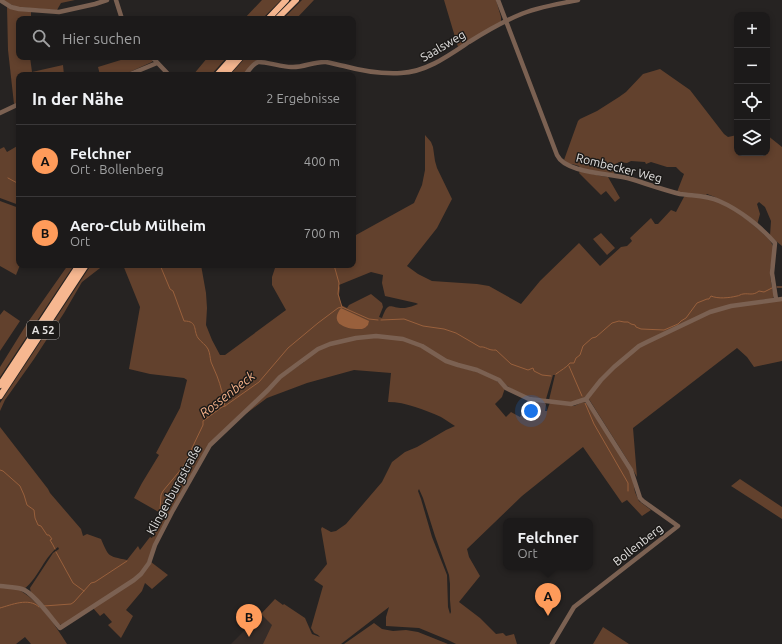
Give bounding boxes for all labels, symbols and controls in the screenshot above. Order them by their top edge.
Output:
map controls [734,12,770,156]
button: + [734,12,770,48]
search box [16,16,356,60]
icon: search [30,27,52,49]
street label: Saalsweg [418,27,468,64]
text: Hier suchen [62,30,141,47]
button: − [734,48,770,84]
button: locate [734,84,770,120]
text: In der Nähe [32,89,124,108]
text: 2 Ergebnisse [266,91,340,105]
button: layers [734,120,770,156]
text: Felchner [70,145,131,162]
street label: Rombecker Weg [575,151,664,185]
text: A [40,154,50,168]
text: 400 m [304,154,340,168]
text: Ort · Bollenberg [70,162,164,176]
text: Aero-Club Mülheim [70,217,206,234]
text: B [41,226,49,240]
text: 700 m [304,226,340,240]
text: Ort [70,234,90,248]
road number: A 52 [27,321,59,339]
water label: Rossenbeck [197,368,258,420]
your location [521,401,541,421]
street label: Klingenburgstraße [144,443,204,537]
popup [503,518,593,570]
street label: Bollenberg [610,521,665,568]
text: Felchner [517,529,579,546]
text: Ort [517,546,538,560]
pin: A [535,583,561,616]
pin: B [236,604,262,637]

